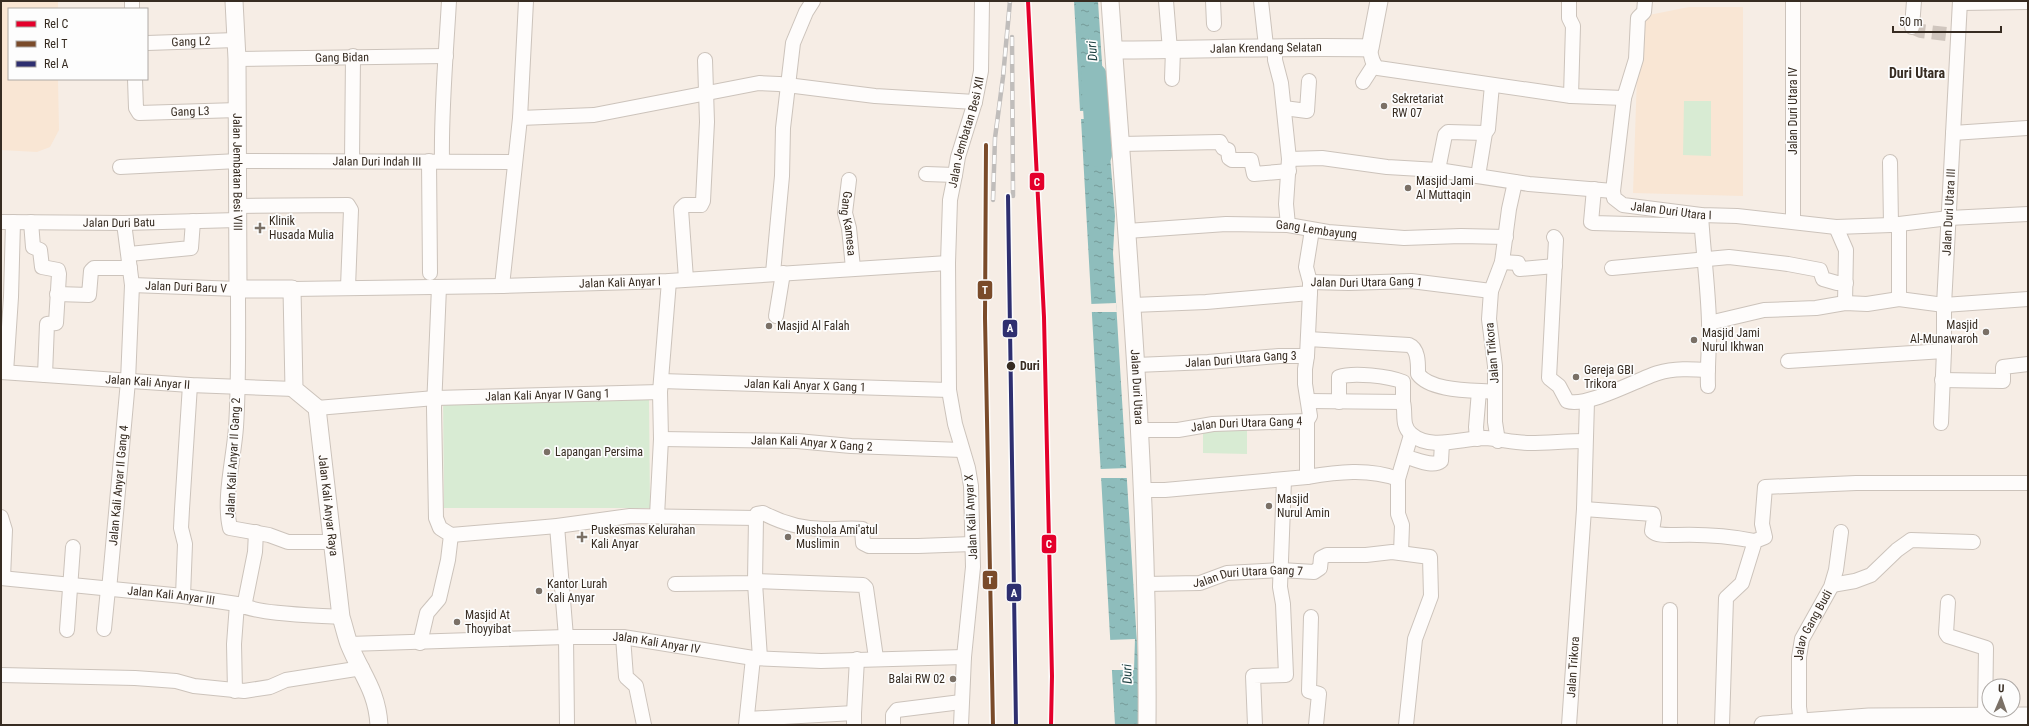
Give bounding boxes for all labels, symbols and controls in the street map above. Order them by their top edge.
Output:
legend [8,8,148,80]
scale bar [1893,8,2001,34]
text: 50 m [1899,15,1923,29]
text: Rel C [44,17,69,31]
street label: Gang L2 [171,34,211,49]
text: Rel T [44,37,68,51]
water label: Duri [1084,40,1100,62]
street label: Jalan Krendang Selatan [1210,40,1322,56]
street label: Gang Bidan [315,50,369,65]
text: Rel A [44,57,69,71]
district label: Duri Utara [1889,65,1945,81]
street label: Jalan Duri Utara IV [1786,67,1800,155]
street label: Jalan Jembatan Besi XII [946,75,987,189]
place label: Sekretariat RW 07 [1392,92,1444,120]
marker: Sekretariat RW 07 [1379,101,1389,111]
street label: Gang L3 [170,104,210,119]
street label: Jalan Jembatan Besi VIII [230,113,245,231]
street label: Jalan Duri Indah III [333,154,421,169]
street label: Jalan Duri Utara III [1940,168,1958,256]
line badge: C [1029,172,1045,191]
place label: Masjid Jami Al Muttaqin [1416,174,1474,202]
text: C [1034,176,1040,189]
marker: Masjid Jami Al Muttaqin [1403,183,1413,193]
street label: Gang Kamesa [838,190,859,257]
street label: Jalan Duri Utara I [1630,199,1712,222]
place label: Klinik Husada Mulia [269,214,334,242]
street label: Jalan Duri Batu [83,215,155,230]
street label: Gang Lembayung [1276,218,1358,241]
marker: Klinik Husada Mulia [254,222,266,234]
street label: Jalan Kali Anyar I [579,274,661,291]
street label: Jalan Duri Utara Gang 1 [1310,274,1423,290]
street label: Jalan Duri Baru V [145,278,227,296]
line badge: T [977,280,993,300]
text: T [982,284,988,297]
place label: Masjid Al-Munawaroh [1910,318,1978,346]
place label: Masjid Al Falah [777,319,850,333]
line badge: A [1002,319,1018,338]
marker: Masjid Al Falah [764,321,774,331]
text: A [1007,322,1014,335]
street label: Jalan Trikora [1482,322,1502,384]
place label: Masjid Jami Nurul Ikhwan [1702,326,1764,354]
marker: Masjid Al-Munawaroh [1981,327,1991,337]
marker: Masjid Jami Nurul Ikhwan [1689,335,1699,345]
street label: Jalan Duri Utara [1128,349,1146,426]
street label: Jalan Duri Utara Gang 3 [1185,349,1297,370]
place label: Duri [1020,359,1040,373]
marker: Duri [1005,360,1017,372]
place label: Gereja GBI Trikora [1584,363,1634,391]
street label: Jalan Kali Anyar II [105,372,191,392]
marker: Gereja GBI Trikora [1571,372,1581,382]
street label: Jalan Kali Anyar X Gang 1 [744,377,866,394]
street label: Jalan Kali Anyar IV Gang 1 [485,386,610,404]
street label: Jalan Kali Anyar II Gang 2 [223,397,243,519]
street label: Jalan Duri Utara Gang 4 [1190,414,1303,435]
street label: Jalan Kali Anyar II Gang 4 [106,424,131,546]
street label: Jalan Kali Anyar X Gang 2 [751,433,873,454]
place label: Lapangan Persima [555,445,643,459]
marker: Lapangan Persima [542,447,552,457]
street label: Jalan Kali Anyar Raya [315,454,341,557]
street label: Jalan Kali Anyar X [962,474,980,560]
place label: Masjid Nurul Amin [1277,492,1330,520]
marker: Masjid Nurul Amin [1264,501,1274,511]
place label: Puskesmas Kelurahan Kali Anyar [591,523,696,551]
place label: Mushola Ami'atul Muslimin [796,523,878,551]
marker: Puskesmas Kelurahan Kali Anyar [576,531,588,543]
marker: Mushola Ami'atul Muslimin [783,532,793,542]
line badge: C [1041,534,1057,554]
text: C [1046,538,1052,551]
street label: Jalan Duri Utara Gang 7 [1193,563,1303,590]
line badge: T [982,570,998,590]
text: T [987,574,993,587]
place label: Kantor Lurah Kali Anyar [547,577,607,605]
line badge: A [1006,583,1022,602]
street label: Jalan Kali Anyar III [127,584,216,608]
marker: Kantor Lurah Kali Anyar [534,586,544,596]
text: A [1011,587,1018,600]
street label: Jalan Gang Budi [1792,587,1835,661]
place label: Masjid At Thoyyibat [465,608,511,636]
marker: Masjid At Thoyyibat [452,617,462,627]
street label: Jalan Kali Anyar IV [612,630,702,656]
street label: Jalan Trikora [1564,636,1582,698]
water label: Duri [1119,664,1135,684]
place label: Balai RW 02 [889,672,945,686]
marker: Balai RW 02 [948,674,958,684]
north arrow [1981,678,2021,718]
text: U [1998,682,2005,695]

